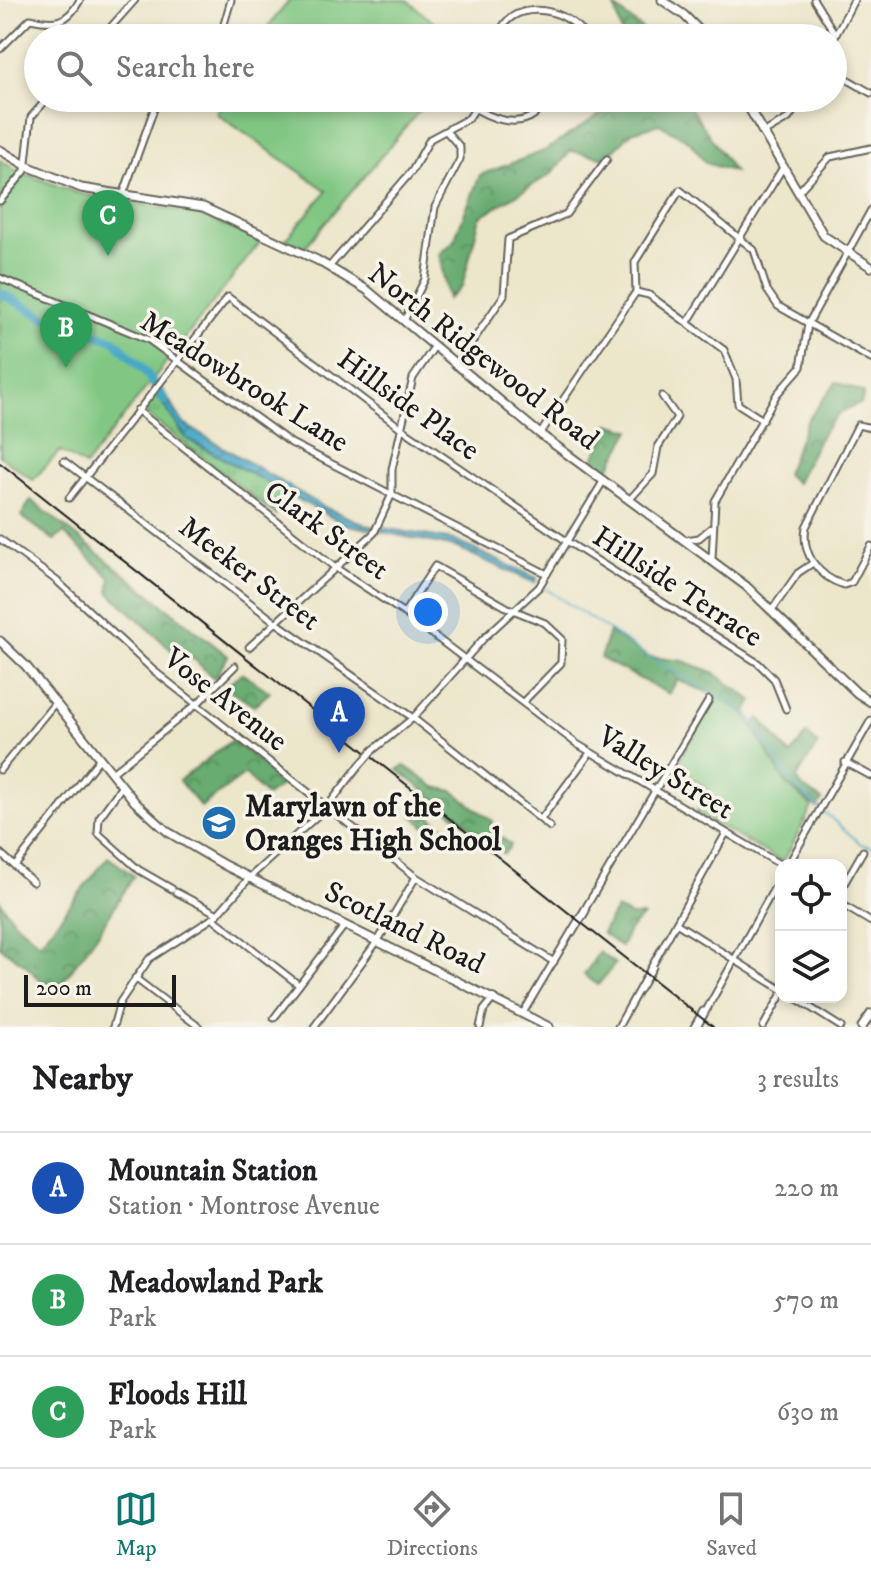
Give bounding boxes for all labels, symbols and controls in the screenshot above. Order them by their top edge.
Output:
search box [24,24,847,112]
icon: search [52,46,96,90]
text: Search here [116,50,255,87]
pin: C [82,190,134,256]
street label: North Ridgewood Road [360,256,606,459]
pin: B [40,302,92,368]
street label: Meadowbrook Lane [133,303,355,461]
street label: Hillside Place [330,341,487,469]
street label: Clark Street [257,474,396,589]
street label: Meeker Street [171,509,327,639]
street label: Hillside Terrace [585,519,769,656]
your location [408,592,448,632]
street label: Vose Avenue [155,640,295,760]
pin: A [313,687,365,753]
street label: Valley Street [590,718,740,828]
place label: Marylawn of the Oranges High School [245,789,502,860]
school or university icon: Marylawn of the Oranges High School [200,804,238,842]
map controls [775,859,847,1003]
button: locate [775,859,847,931]
street label: Scotland Road [318,874,491,983]
button: layers [775,931,847,1003]
scale bar [24,971,176,1007]
text: 200 m [36,975,92,1002]
text: Nearby [32,1058,133,1100]
text: 3 results [757,1063,839,1096]
text: Mountain Station [108,1153,317,1190]
text: A [50,1172,66,1205]
text: 220 m [774,1172,839,1205]
text: Station · Montrose Avenue [108,1190,380,1223]
text: Meadowland Park [108,1265,323,1302]
text: B [50,1284,66,1317]
text: 570 m [773,1284,839,1317]
text: Park [108,1302,157,1335]
text: Floods Hill [108,1377,247,1414]
text: C [49,1396,67,1429]
text: 630 m [777,1396,839,1429]
text: Park [108,1414,157,1447]
tab: Map [114,1487,158,1562]
tab: Directions [387,1487,478,1562]
tab: Saved [706,1487,757,1562]

